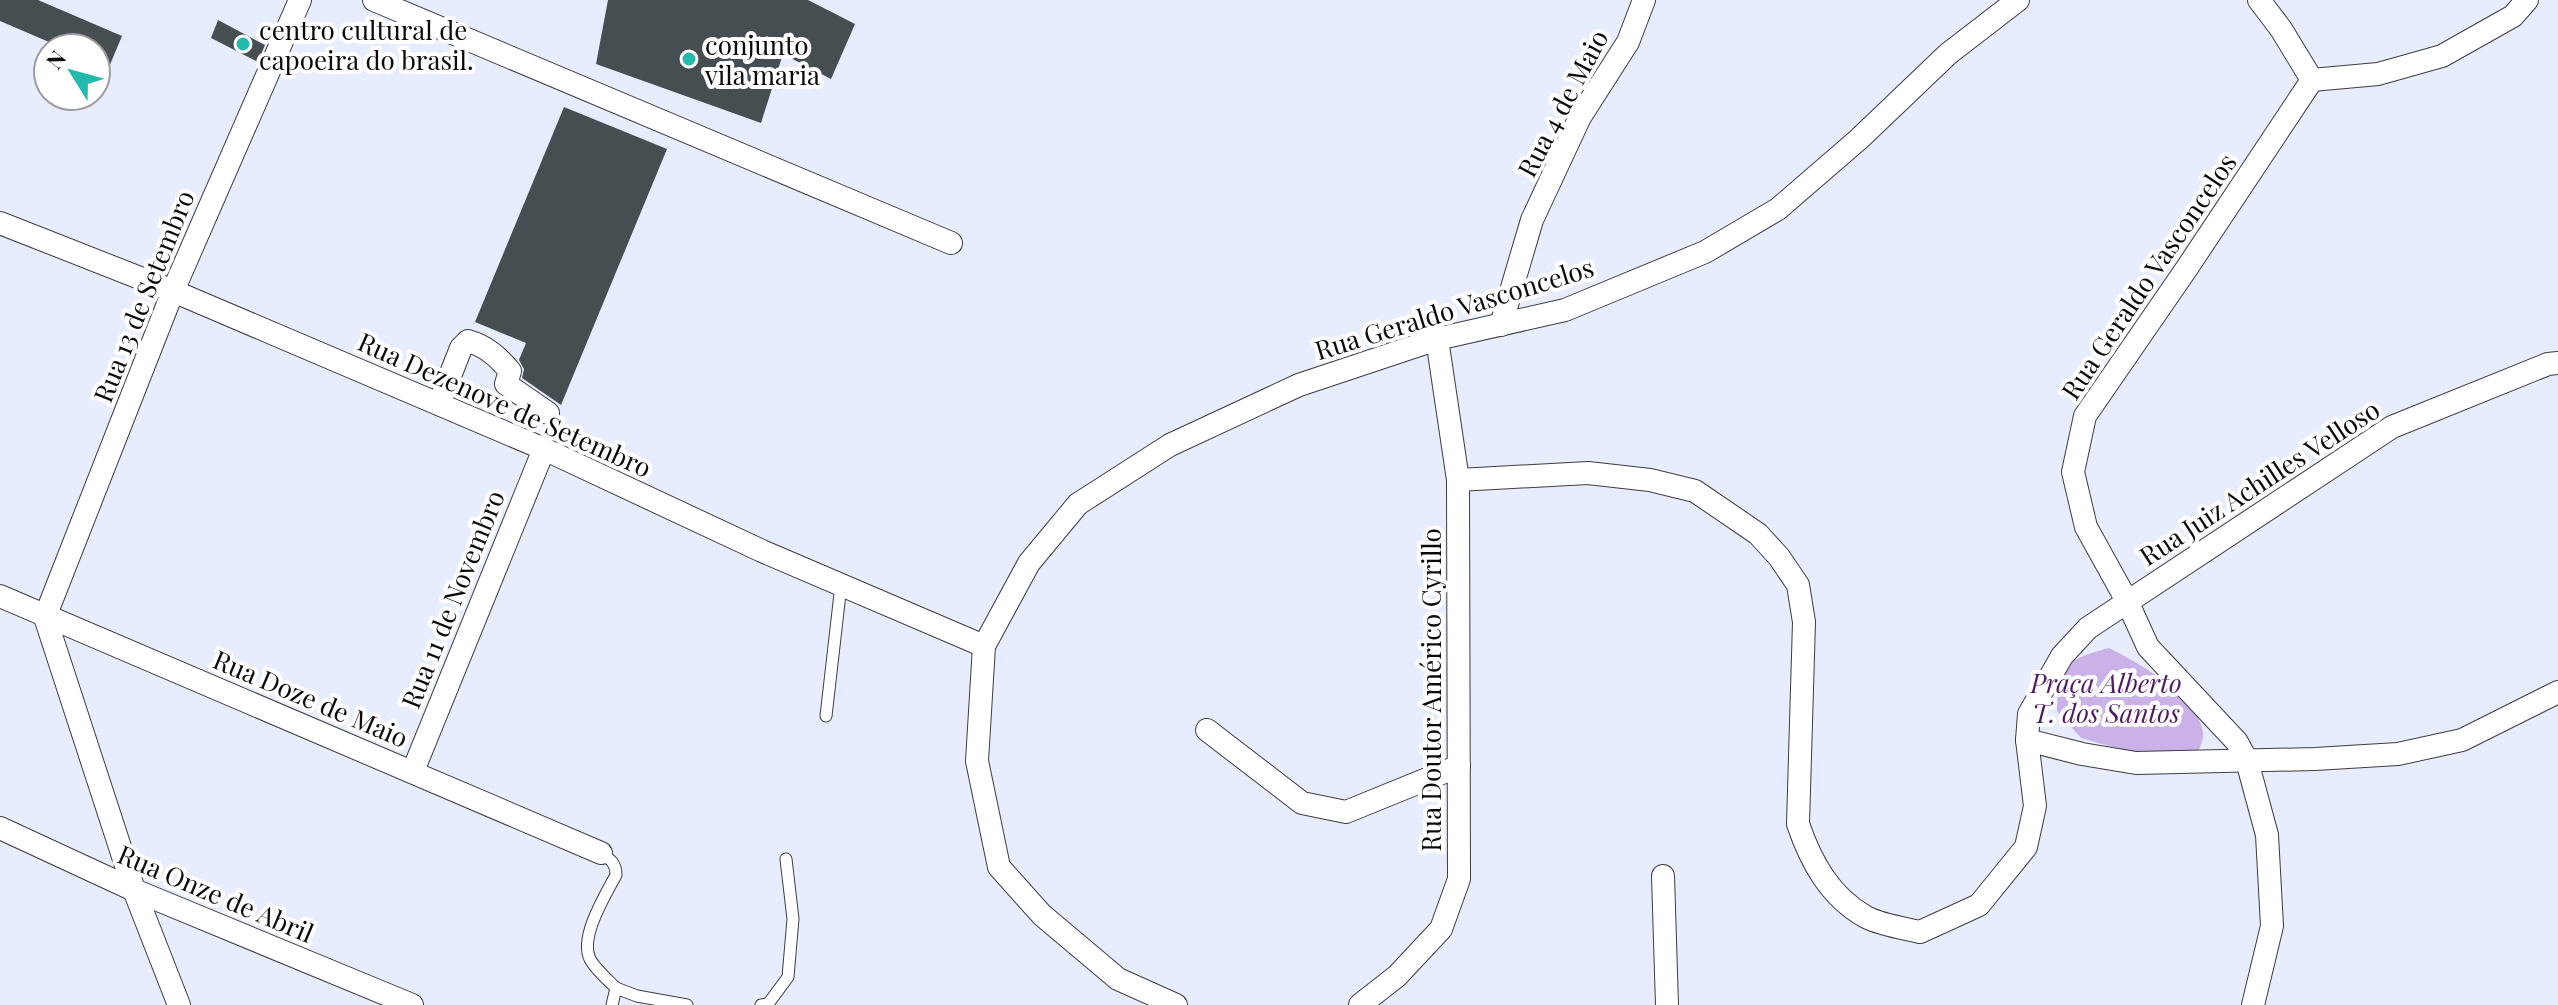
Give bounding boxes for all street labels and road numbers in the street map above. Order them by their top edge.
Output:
street label: Rua 4 de Maio [1509,23,1615,183]
street label: Rua Geraldo Vasconcelos [2052,146,2244,406]
street label: Rua 13 de Setembro [84,185,202,407]
street label: Rua Geraldo Vasconcelos [1310,249,1598,367]
street label: Rua Dezenove de Setembro [353,323,657,485]
street label: Rua Juiz Achilles Velloso [2132,391,2386,573]
street label: Rua 11 de Novembro [392,485,512,713]
street label: Rua Doutor Américo Cyrillo [1413,528,1448,852]
street label: Rua Doze de Maio [208,641,414,755]
street label: Rua Onze de Abril [113,836,319,950]

